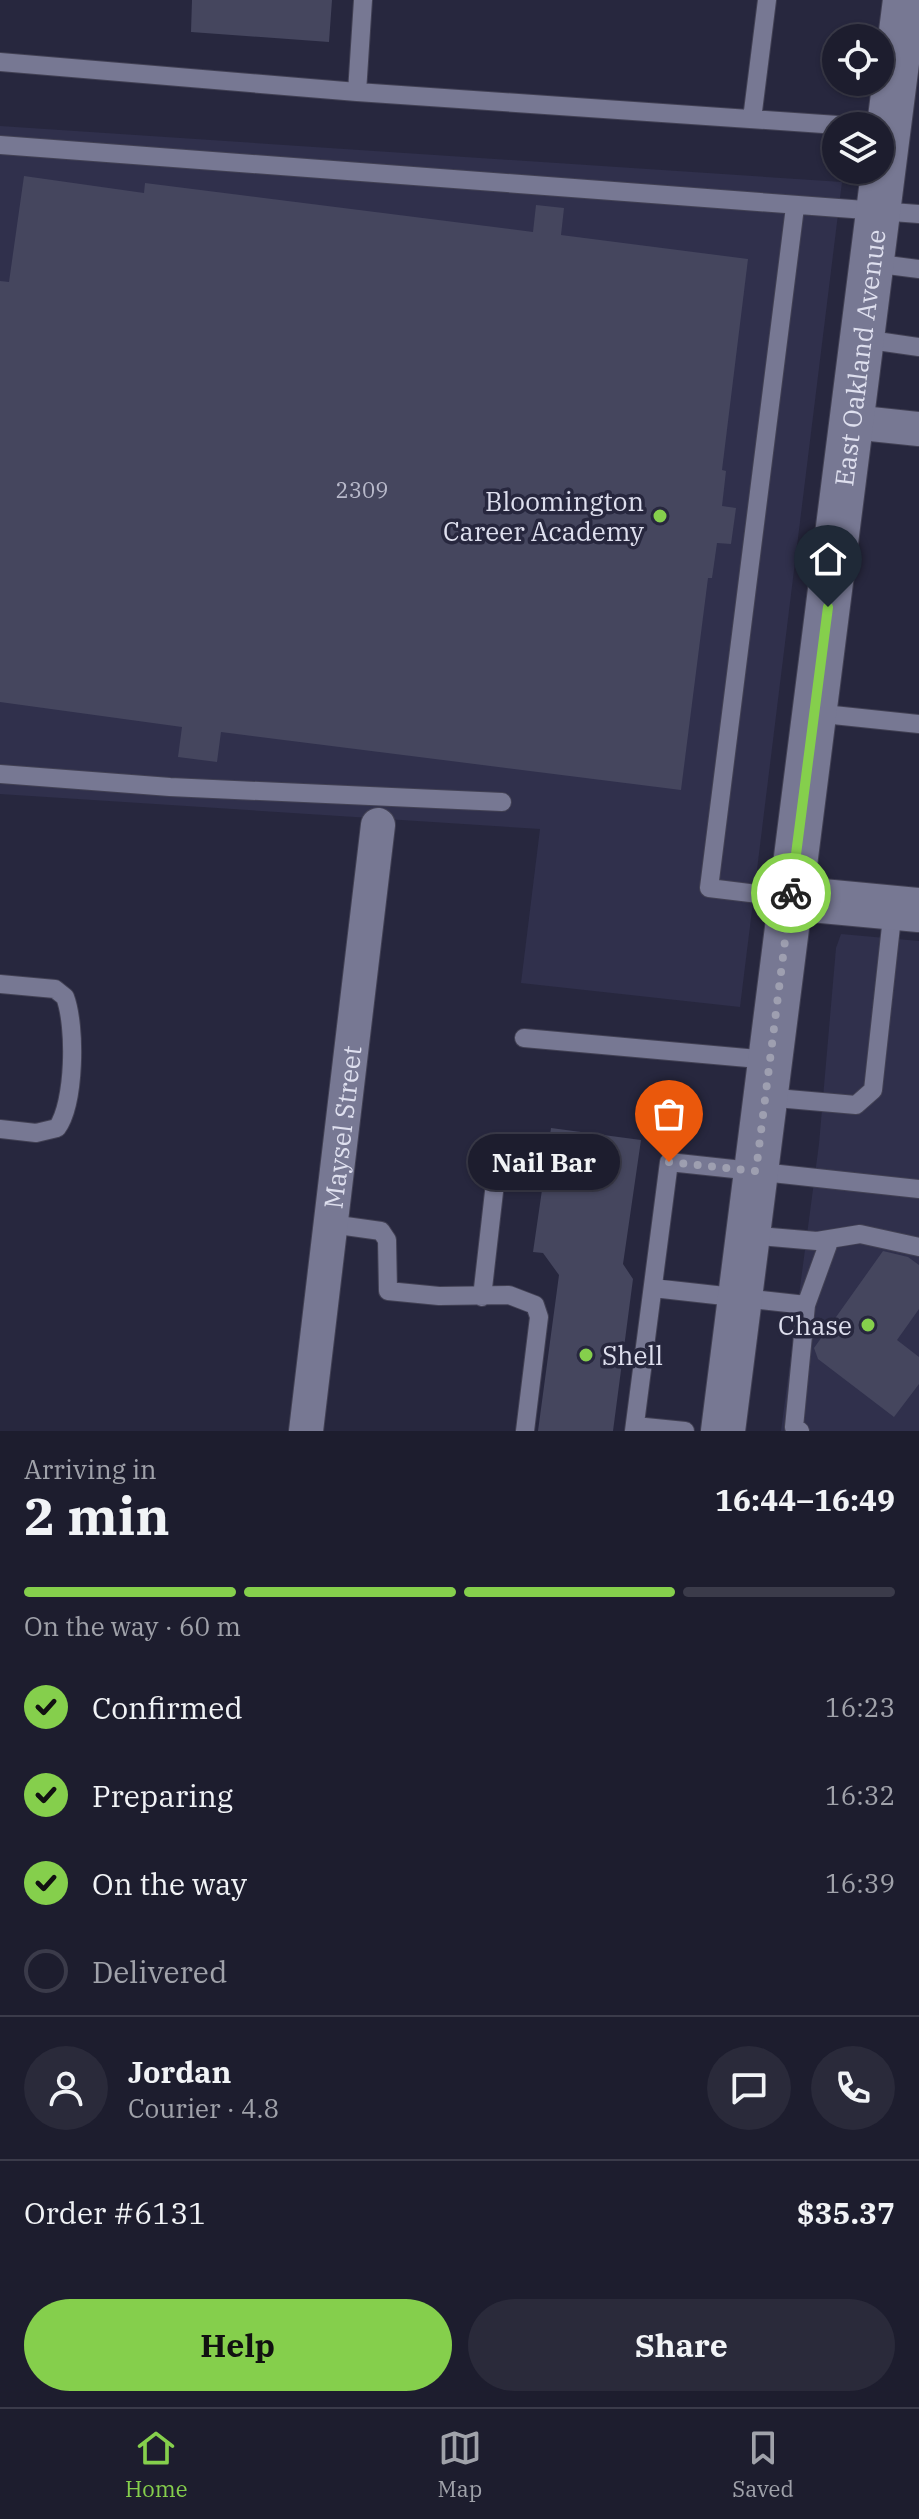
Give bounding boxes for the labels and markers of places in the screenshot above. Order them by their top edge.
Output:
place label: Bloomington Career Academy [443,484,644,548]
marker: Bloomington Career Academy [651,507,669,525]
pin [794,525,862,607]
pin [635,1080,703,1162]
callout: Nail Bar [469,1134,621,1190]
place label: Chase [778,1308,852,1342]
marker: Chase [859,1316,877,1334]
place label: Shell [602,1338,663,1372]
marker: Shell [577,1346,595,1364]

